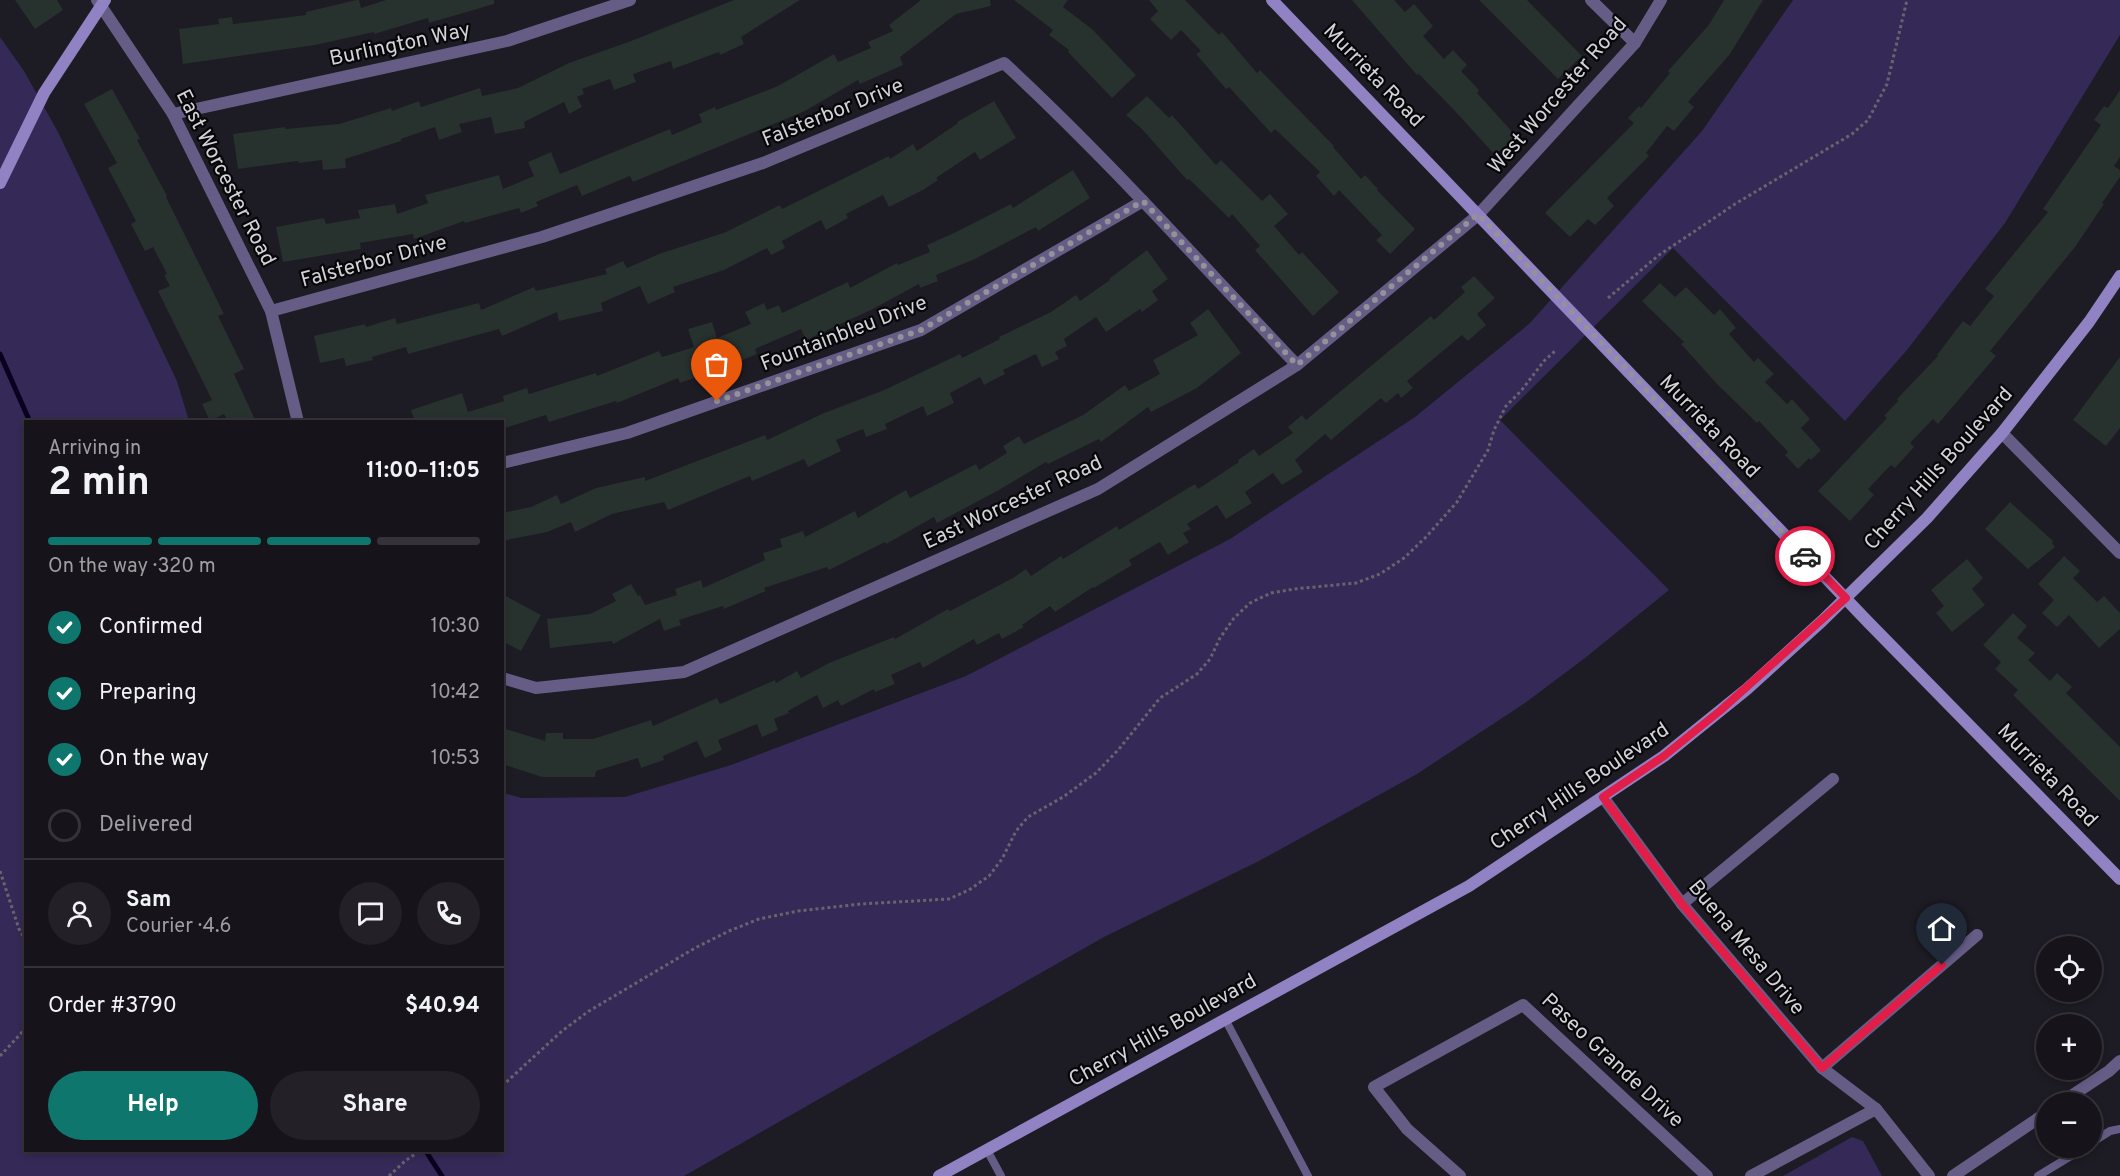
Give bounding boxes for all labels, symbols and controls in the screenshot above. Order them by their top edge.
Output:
street label: West Worcester Road [1482,12,1634,180]
street label: Burlington Way [327,17,473,73]
street label: Murrieta Road [1317,19,1429,133]
street label: Falsterbor Drive [758,72,908,154]
street label: East Worcester Road [169,85,281,271]
street label: Falsterbor Drive [298,230,450,294]
street label: Fountainbleu Drive [757,290,931,378]
pin [691,339,742,401]
icon: bag [700,348,733,381]
street label: Murrieta Road [1653,370,1765,484]
street label: Cherry Hills Boulevard [1859,382,2019,556]
text: Arriving in [48,436,141,462]
street label: East Worcester Road [919,450,1107,556]
text: 11:00–11:05 [366,458,480,485]
text: 2 min [48,460,150,509]
courier [1775,526,1835,586]
icon: car [1789,540,1822,573]
text: On the way · 320 m [48,554,216,580]
icon: check [48,611,81,644]
text: Confirmed [99,614,203,641]
text: 10:30 [431,614,480,640]
icon: check [48,677,81,710]
text: Preparing [99,680,197,707]
text: 10:42 [431,680,480,706]
street label: Cherry Hills Boulevard [1485,717,1675,857]
street label: Murrieta Road [1991,719,2103,833]
icon: check [48,743,81,776]
text: On the way [99,746,209,773]
text: 10:53 [431,746,480,772]
text: Delivered [99,812,193,839]
street label: Buena Mesa Drive [1682,875,1810,1021]
button: person [48,882,111,945]
button: chat [339,882,402,945]
button: phone [417,882,480,945]
text: Sam [126,887,171,914]
pin [1916,903,1967,965]
icon: home [1925,912,1958,945]
text: Courier · 4.6 [126,914,231,940]
map controls [2036,936,2102,1158]
button: locate [2036,936,2102,1002]
street label: Cherry Hills Boulevard [1064,968,1262,1094]
street label: Paseo Grande Drive [1535,988,1689,1134]
text: Order #3790 [48,993,177,1020]
text: $40.94 [405,993,480,1020]
button: + [2036,1014,2102,1080]
button: Help [48,1071,258,1140]
button: Share [270,1071,480,1140]
button: − [2036,1092,2102,1158]

